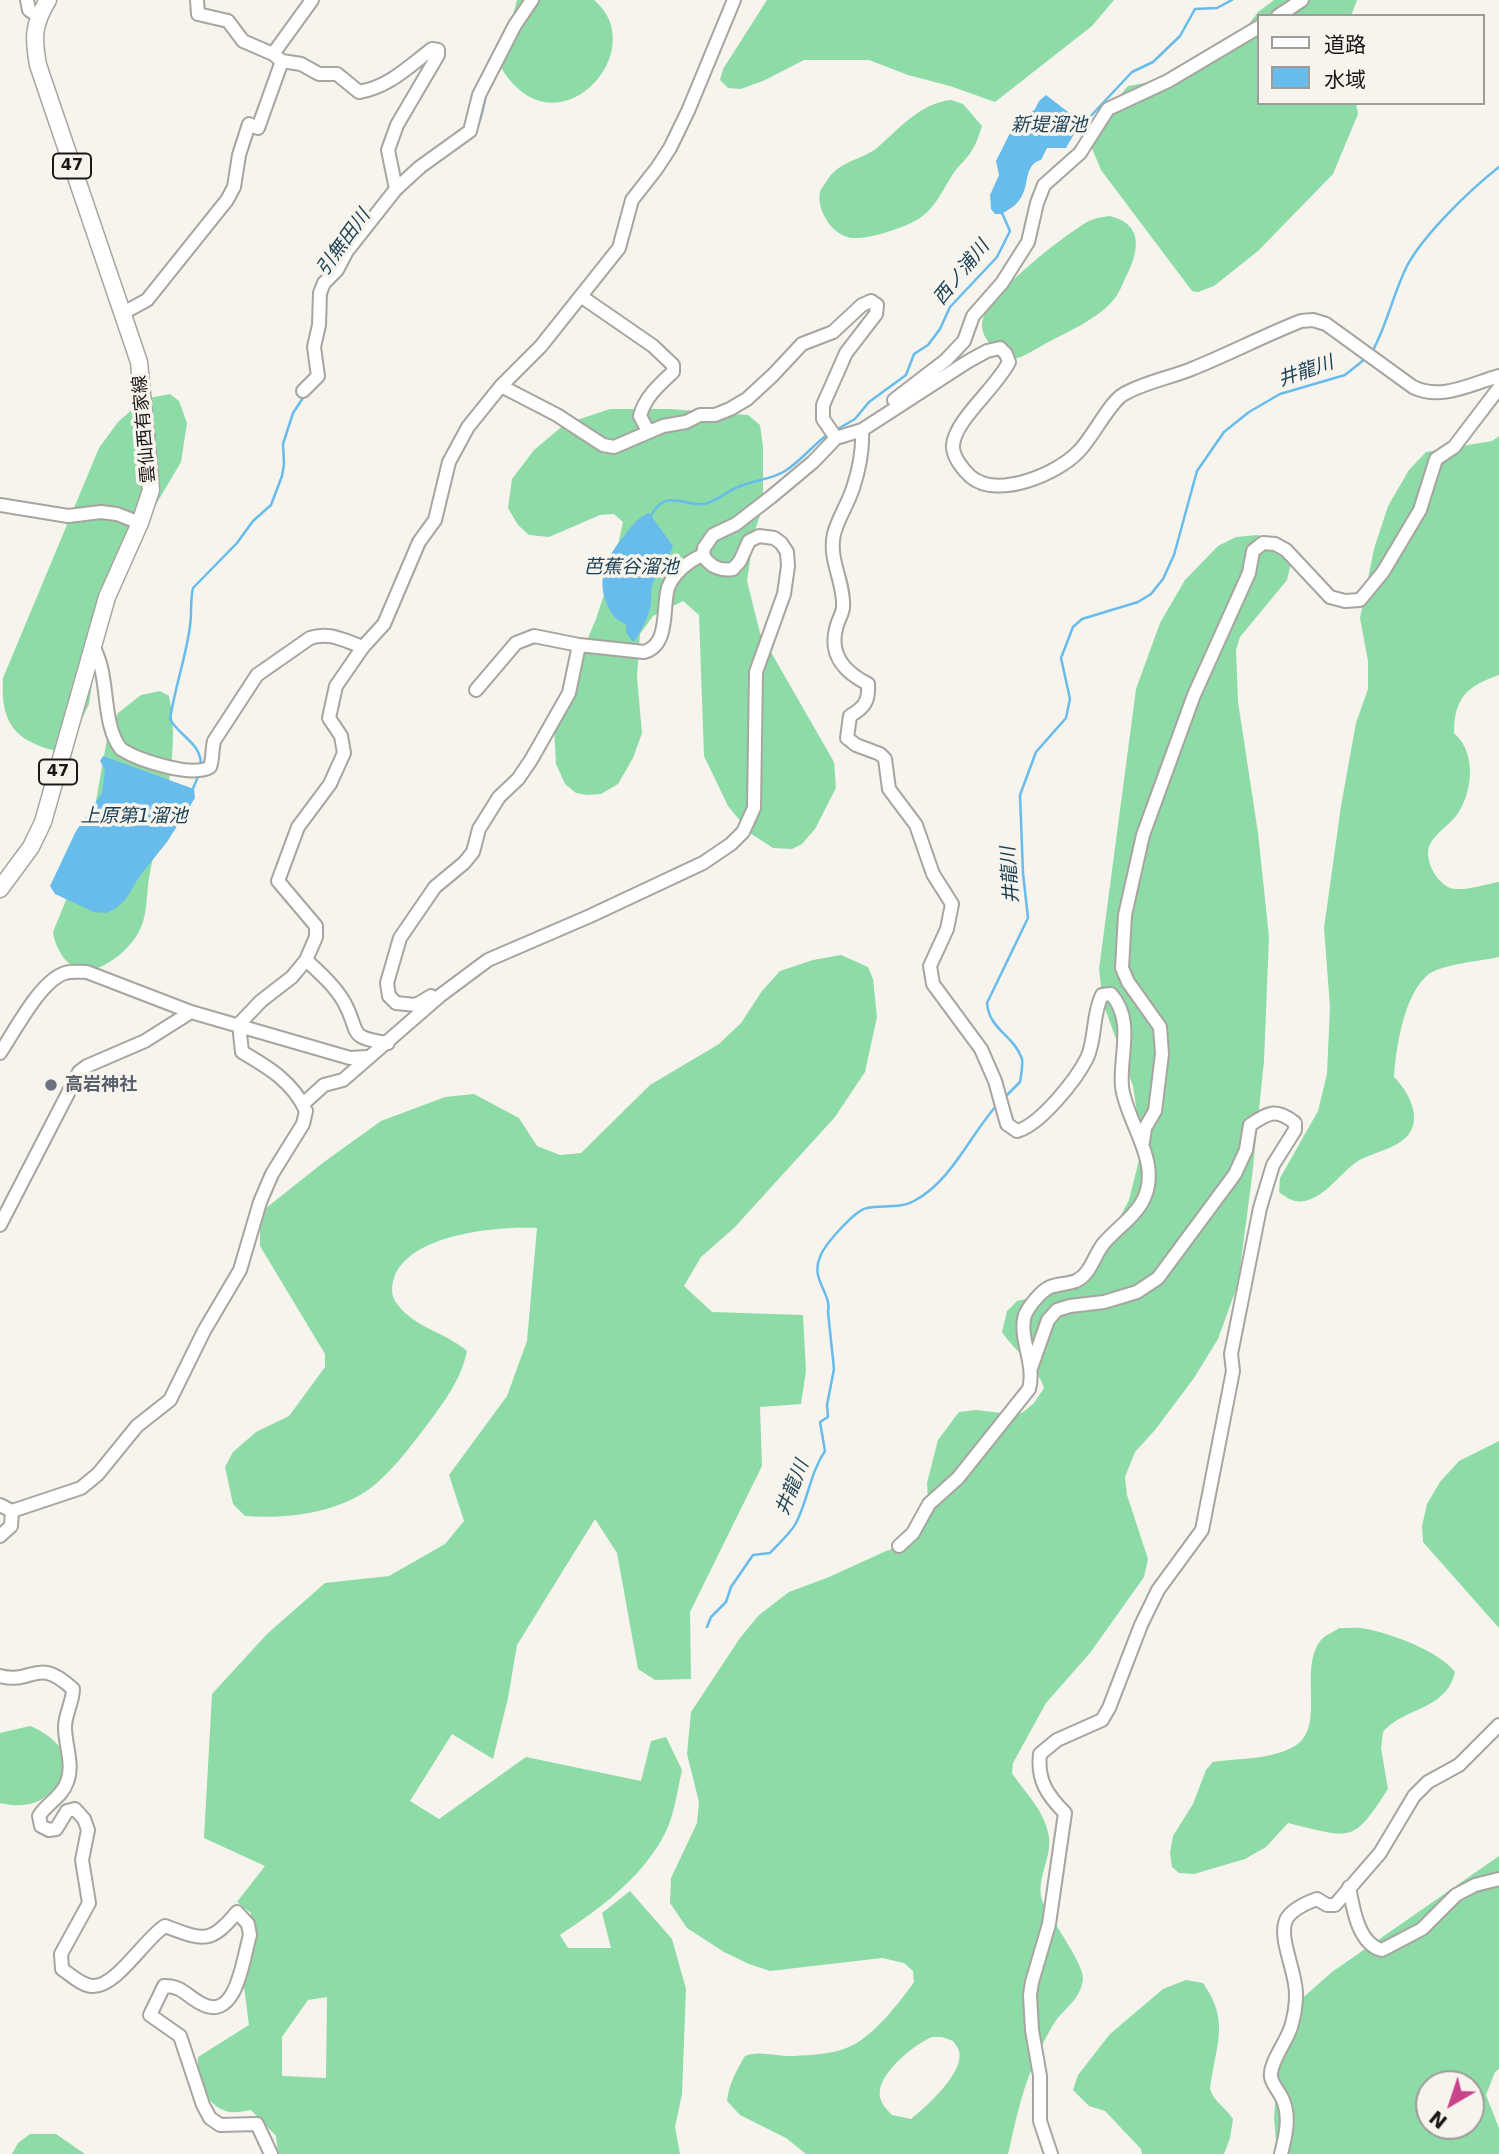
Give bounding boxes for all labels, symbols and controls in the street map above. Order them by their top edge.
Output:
legend [1258,14,1485,105]
text: 道路 [1324,33,1366,57]
text: 水域 [1324,68,1366,92]
water label: 新堤溜池 [1011,115,1087,137]
road number: 47 [53,154,91,178]
water label: 引無田川 [312,206,376,280]
water label: 西ノ浦川 [929,236,995,310]
water label: 井龍川 [1275,352,1337,392]
street label: 雲仙西有家線 [130,374,160,484]
water label: 芭蕉谷溜池 [584,557,678,579]
road number: 47 [39,760,77,785]
water label: 上原第1溜池 [80,806,188,828]
water label: 井龍川 [998,846,1024,904]
place label: 高岩神社 [65,1074,137,1096]
marker: 高岩神社 [43,1077,59,1093]
water label: 井龍川 [772,1457,814,1519]
north arrow [1415,2070,1485,2140]
text: N [1425,2106,1451,2133]

